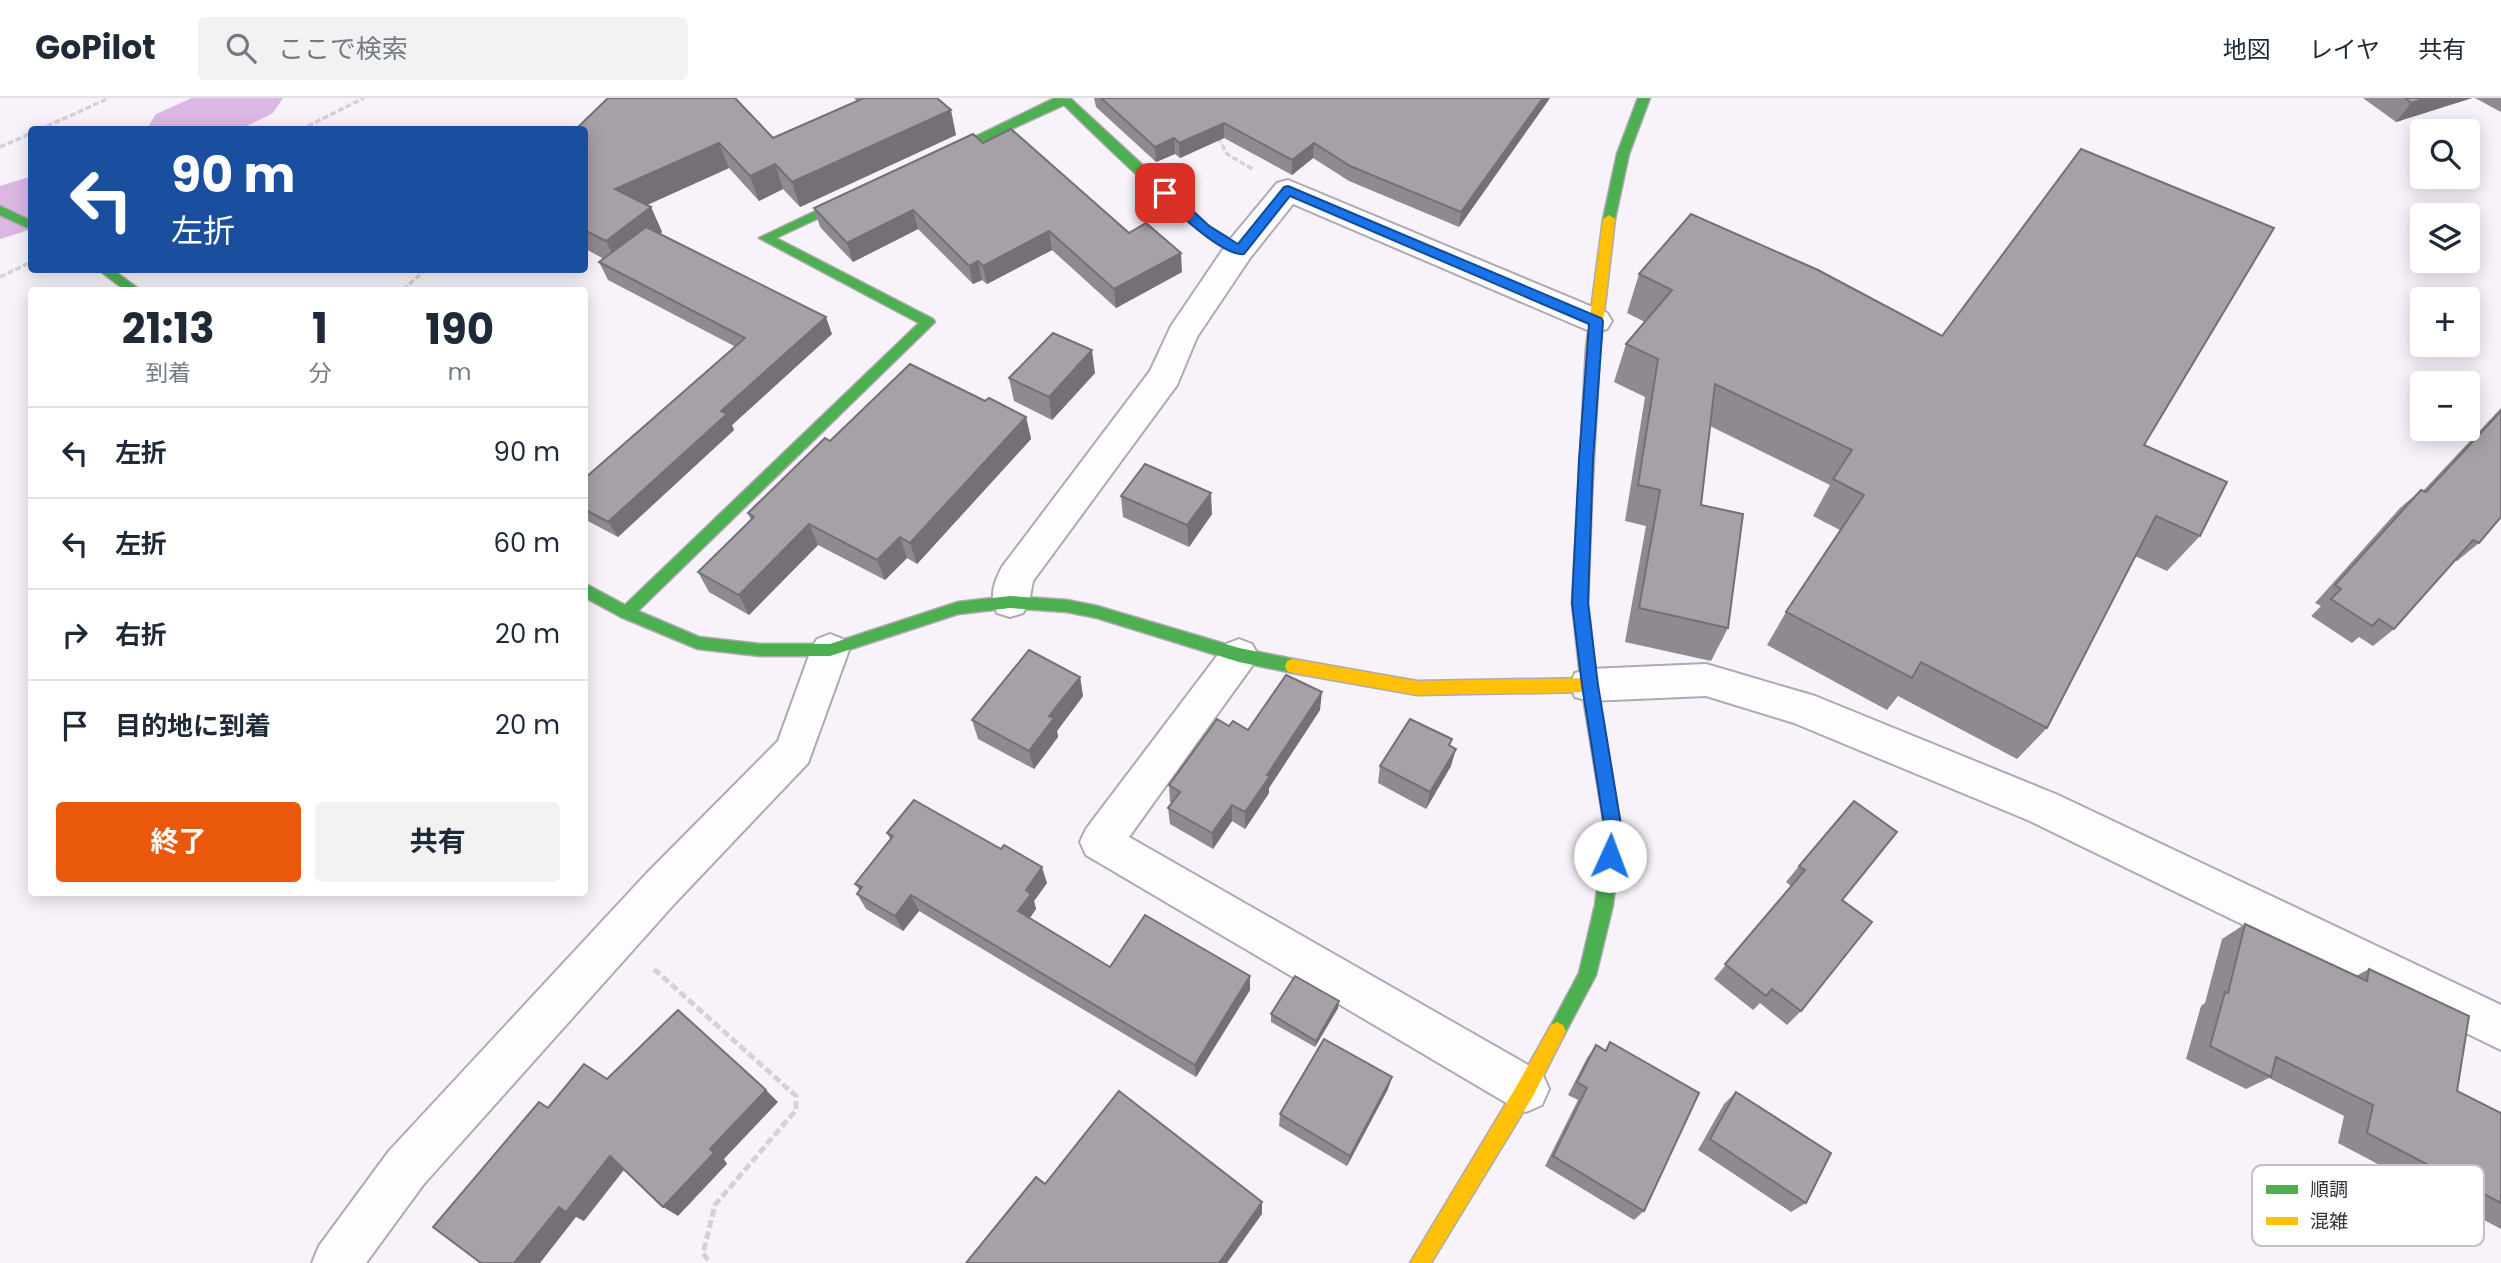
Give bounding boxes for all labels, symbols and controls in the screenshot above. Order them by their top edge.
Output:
search box [198,17,688,80]
text: GoPilot [35,24,156,71]
icon: search [222,29,260,67]
text: ここで検索 [278,31,408,67]
text: 地図 [2223,33,2271,66]
text: レイヤ [2309,33,2380,66]
text: 共有 [2418,33,2466,66]
map controls [2410,119,2480,441]
button: search [2410,119,2480,189]
text: 90 m [171,141,295,209]
icon: left [56,154,147,245]
pin [1135,163,1195,223]
icon: arrive [1146,174,1184,212]
button: layers [2410,203,2480,273]
text: 左折 [171,208,235,253]
button: + [2410,287,2480,357]
text: 21:13 [122,299,215,358]
text: 1 [312,299,328,358]
text: 190 [425,300,494,359]
text: m [448,356,472,388]
text: 到着 [145,357,191,389]
text: 分 [308,357,331,389]
button: − [2410,371,2480,441]
icon: left [56,434,94,472]
text: 90 m [494,434,560,470]
text: 左折 [115,435,167,471]
icon: left [56,525,94,563]
text: 60 m [493,525,560,561]
text: 左折 [115,526,167,562]
icon: right [56,616,94,654]
text: 20 m [495,616,560,652]
text: 右折 [115,617,167,653]
icon: arrive [56,707,94,745]
text: 20 m [495,707,560,743]
text: 目的地に到着 [115,708,271,744]
button: 終了 [56,802,301,882]
button: 共有 [315,802,560,882]
position arrow [1573,819,1647,893]
legend [2252,1165,2484,1246]
text: 順調 [2310,1176,2348,1203]
text: 混雑 [2310,1208,2348,1235]

